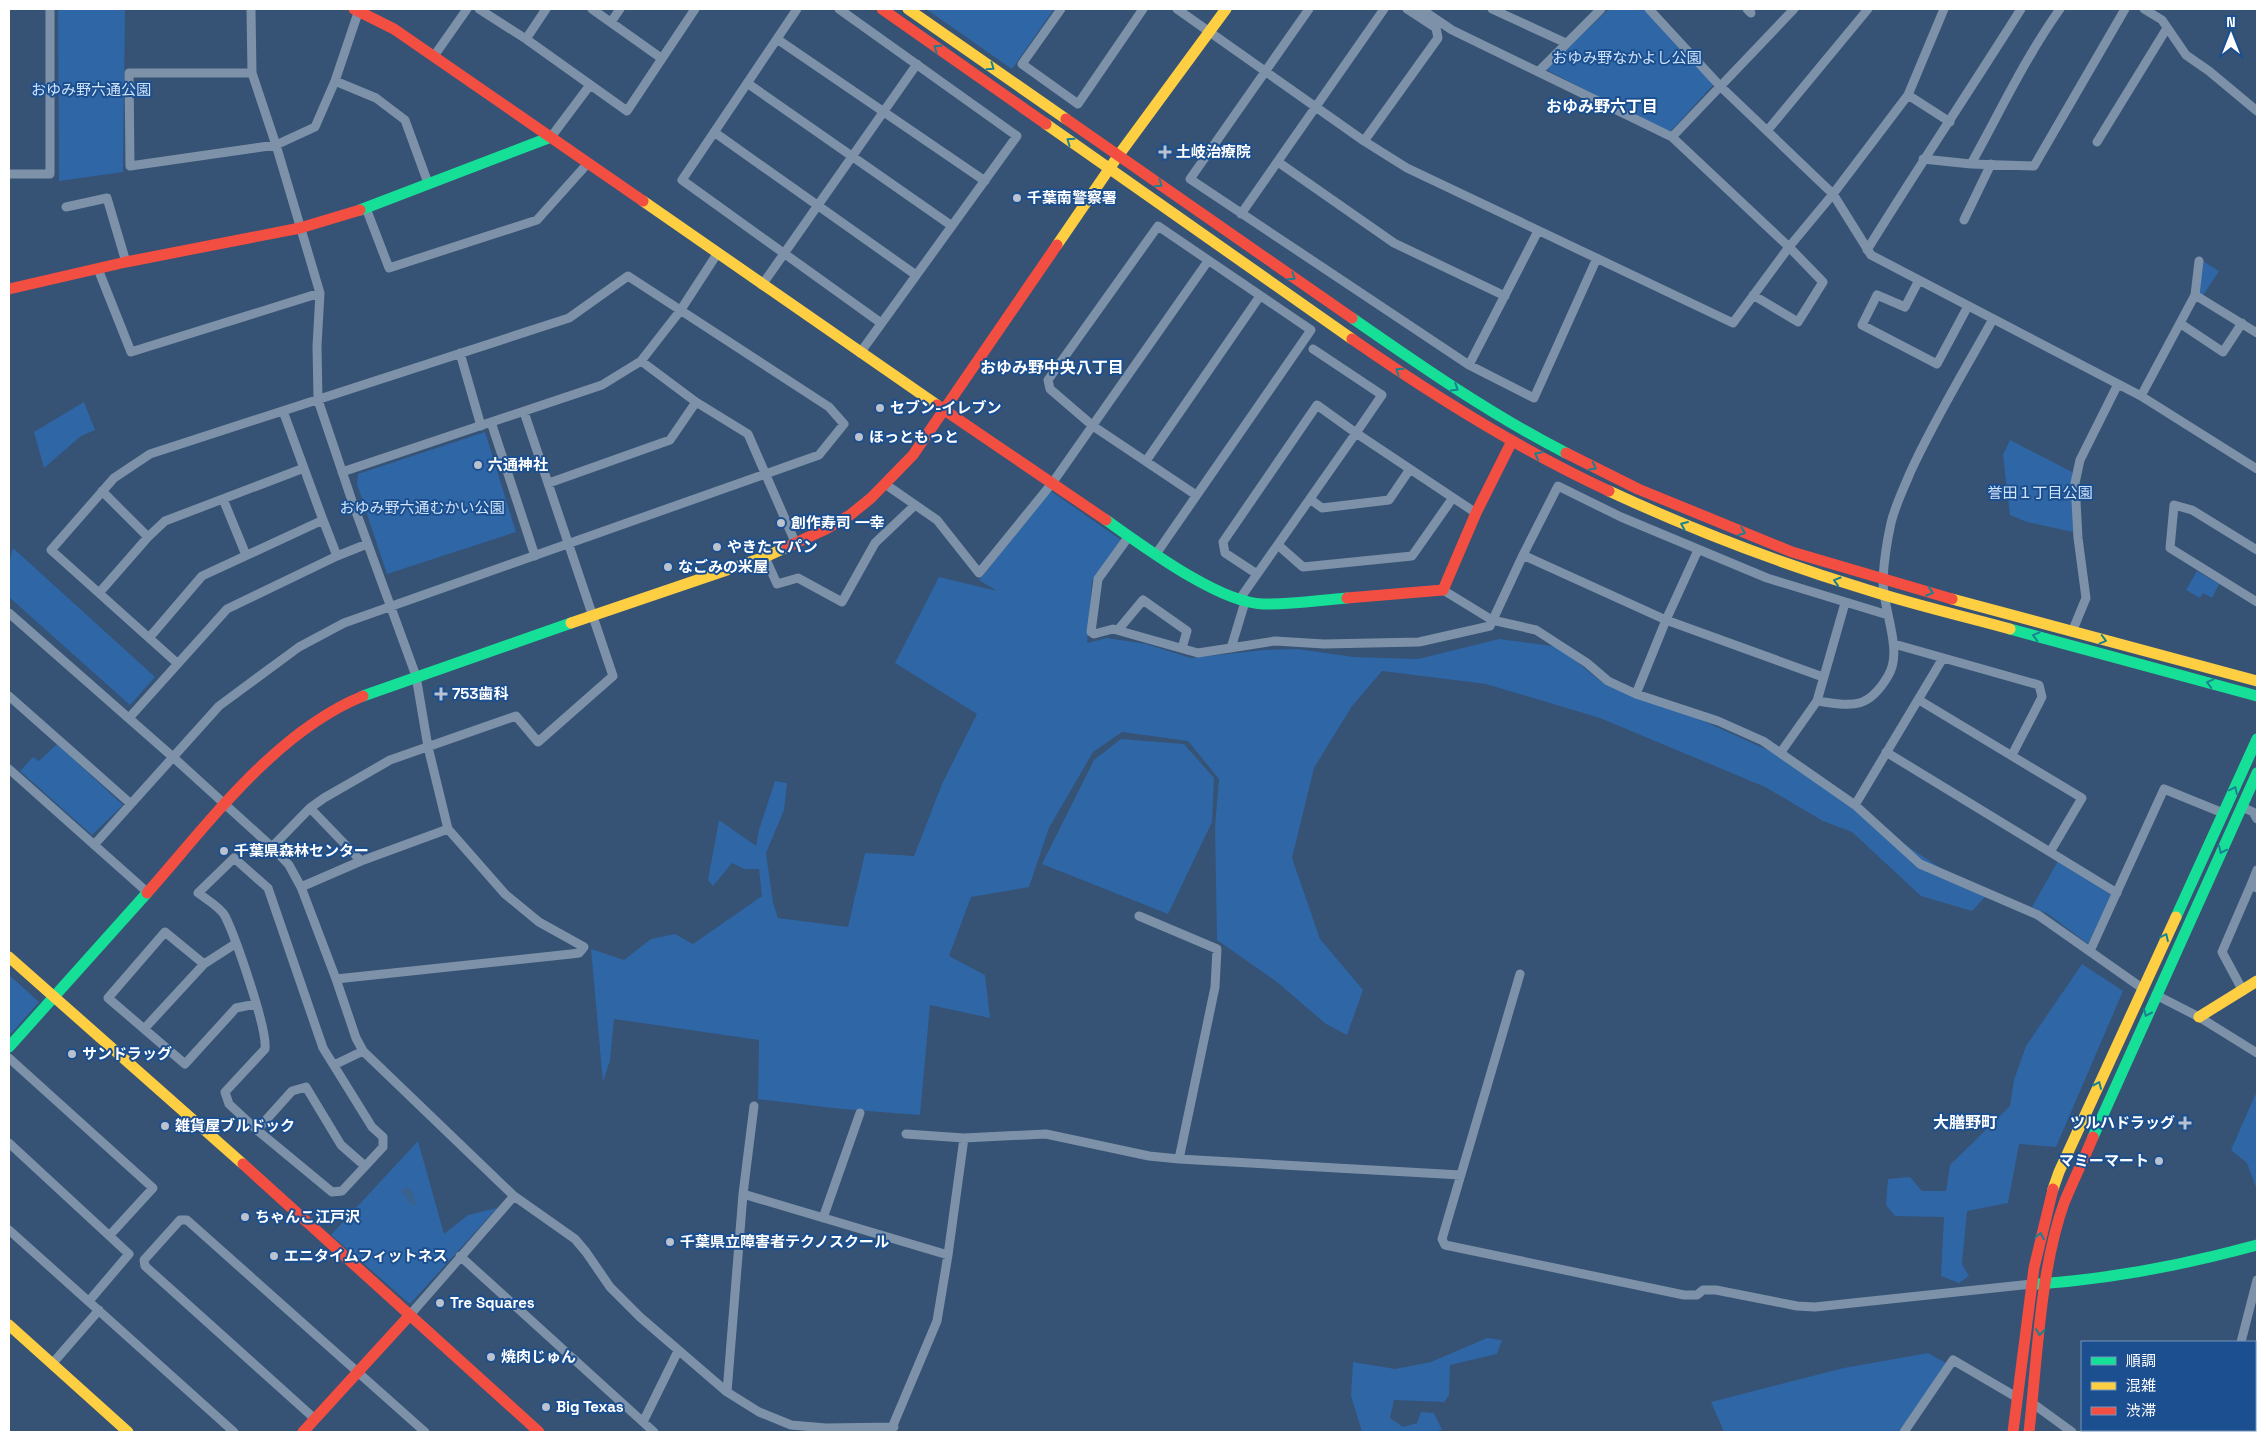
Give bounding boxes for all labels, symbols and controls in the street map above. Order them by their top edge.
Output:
north arrow [2206,10,2256,60]
text: N [2226,13,2236,31]
one-way arrow [933,45,943,54]
park label: おゆみ野なかよし公園 [1552,48,1702,67]
one-way arrow [985,61,995,70]
park label: おゆみ野六通公園 [31,80,151,99]
district label: おゆみ野六丁目 [1546,96,1658,117]
one-way arrow [1066,138,1076,147]
place label: 土岐治療院 [1176,142,1251,161]
marker: 土岐治療院 [1158,145,1172,159]
one-way arrow [1153,178,1162,187]
place label: 千葉南警察署 [1027,188,1117,207]
marker: 千葉南警察署 [1011,192,1023,204]
one-way arrow [1286,271,1296,280]
district label: おゆみ野中央八丁目 [980,357,1124,378]
one-way arrow [1395,368,1405,377]
one-way arrow [1450,382,1459,391]
place label: セブン-イレブン [890,398,1001,417]
marker: セブン-イレブン [874,402,886,414]
place label: ほっともっと [869,427,959,446]
marker: ほっともっと [853,431,865,443]
one-way arrow [1534,451,1543,461]
place label: 六通神社 [488,455,548,474]
marker: 六通神社 [472,459,484,471]
one-way arrow [1588,461,1597,471]
park label: 誉田１丁目公園 [1987,483,2093,502]
park label: おゆみ野六通むかい公園 [339,498,505,517]
place label: 創作寿司 一幸 [791,513,885,532]
marker: 創作寿司 一幸 [775,517,787,529]
one-way arrow [1680,521,1689,532]
one-way arrow [1737,526,1746,537]
place label: やきたてパン [727,537,818,556]
marker: やきたてパン [711,541,723,553]
place label: なごみの米屋 [678,557,768,576]
marker: なごみの米屋 [662,561,674,573]
one-way arrow [1833,577,1842,587]
one-way arrow [1925,587,1933,597]
one-way arrow [2032,631,2041,642]
one-way arrow [2099,635,2107,645]
one-way arrow [2206,678,2215,689]
place label: 753歯科 [452,684,508,703]
marker: 753歯科 [434,687,448,701]
one-way arrow [2227,786,2238,795]
place label: 千葉県森林センター [234,841,369,860]
marker: 千葉県森林センター [218,845,230,857]
one-way arrow [2218,845,2229,854]
one-way arrow [2159,933,2170,942]
one-way arrow [2143,1008,2154,1017]
place label: サンドラッグ [82,1044,172,1063]
marker: サンドラッグ [66,1048,78,1060]
one-way arrow [2092,1081,2102,1090]
district label: 大膳野町 [1933,1112,1997,1133]
place label: ツルハドラッグ [2070,1113,2175,1132]
place label: 雑貨屋ブルドック [175,1116,295,1135]
marker: ツルハドラッグ [2179,1117,2191,1129]
marker: 雑貨屋ブルドック [159,1120,171,1132]
place label: マミーマート [2059,1151,2149,1170]
marker: マミーマート [2153,1155,2165,1167]
place label: ちゃんこ江戸沢 [255,1207,360,1226]
marker: ちゃんこ江戸沢 [239,1211,251,1223]
place label: 千葉県立障害者テクノスクール [680,1232,889,1251]
one-way arrow [2034,1232,2044,1241]
marker: 千葉県立障害者テクノスクール [664,1236,676,1248]
place label: エニタイムフィットネス [284,1246,448,1265]
marker: エニタイムフィットネス [268,1250,280,1262]
place label: Tre Squares [450,1293,535,1312]
marker: Tre Squares [434,1297,446,1309]
one-way arrow [2035,1328,2046,1336]
legend [2081,1341,2256,1431]
place label: 焼肉じゅん [501,1347,576,1366]
marker: 焼肉じゅん [485,1351,497,1363]
text: 順調 [2126,1351,2156,1370]
text: 混雑 [2126,1376,2156,1395]
place label: Big Texas [556,1397,624,1416]
marker: Big Texas [540,1401,552,1413]
text: 渋滞 [2126,1401,2156,1420]

